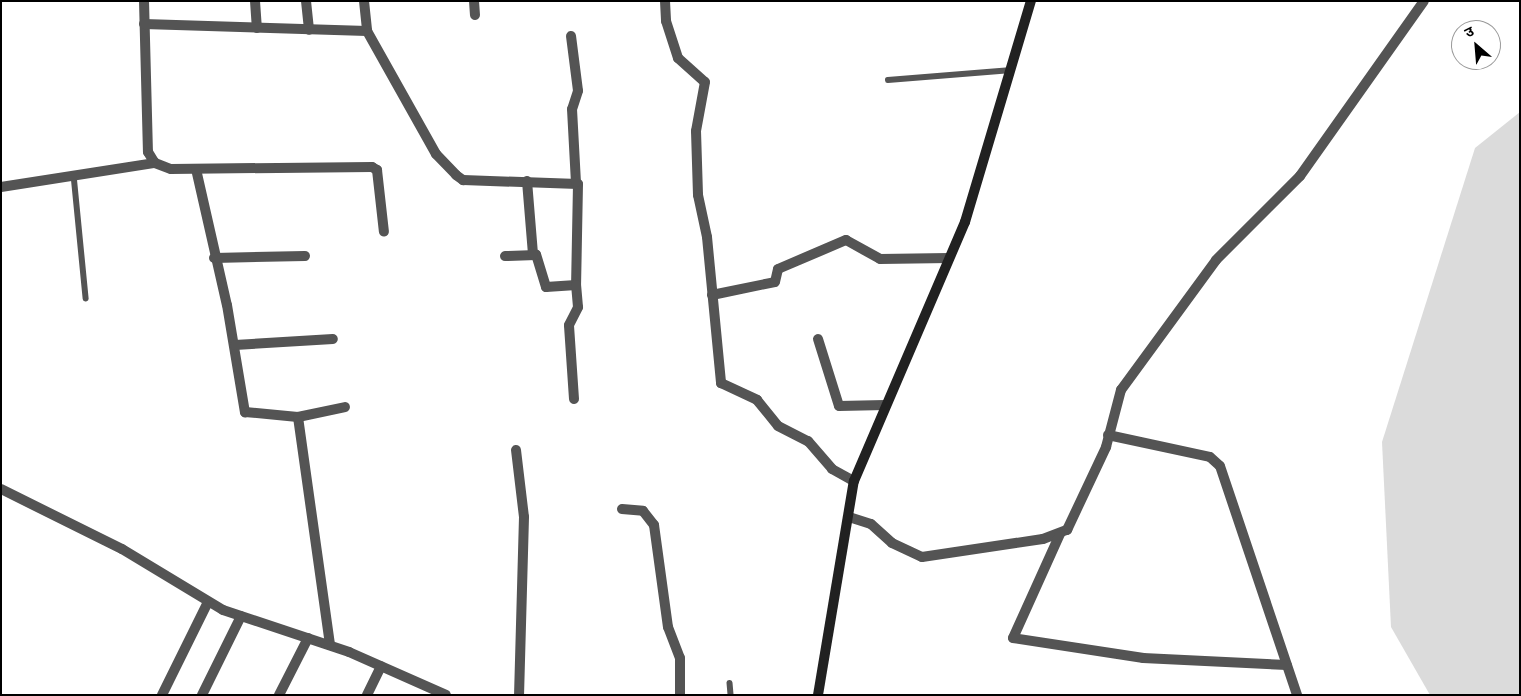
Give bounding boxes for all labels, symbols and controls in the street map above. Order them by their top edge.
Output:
north arrow [1451,20,1501,70]
text: उ [1462,23,1477,42]

